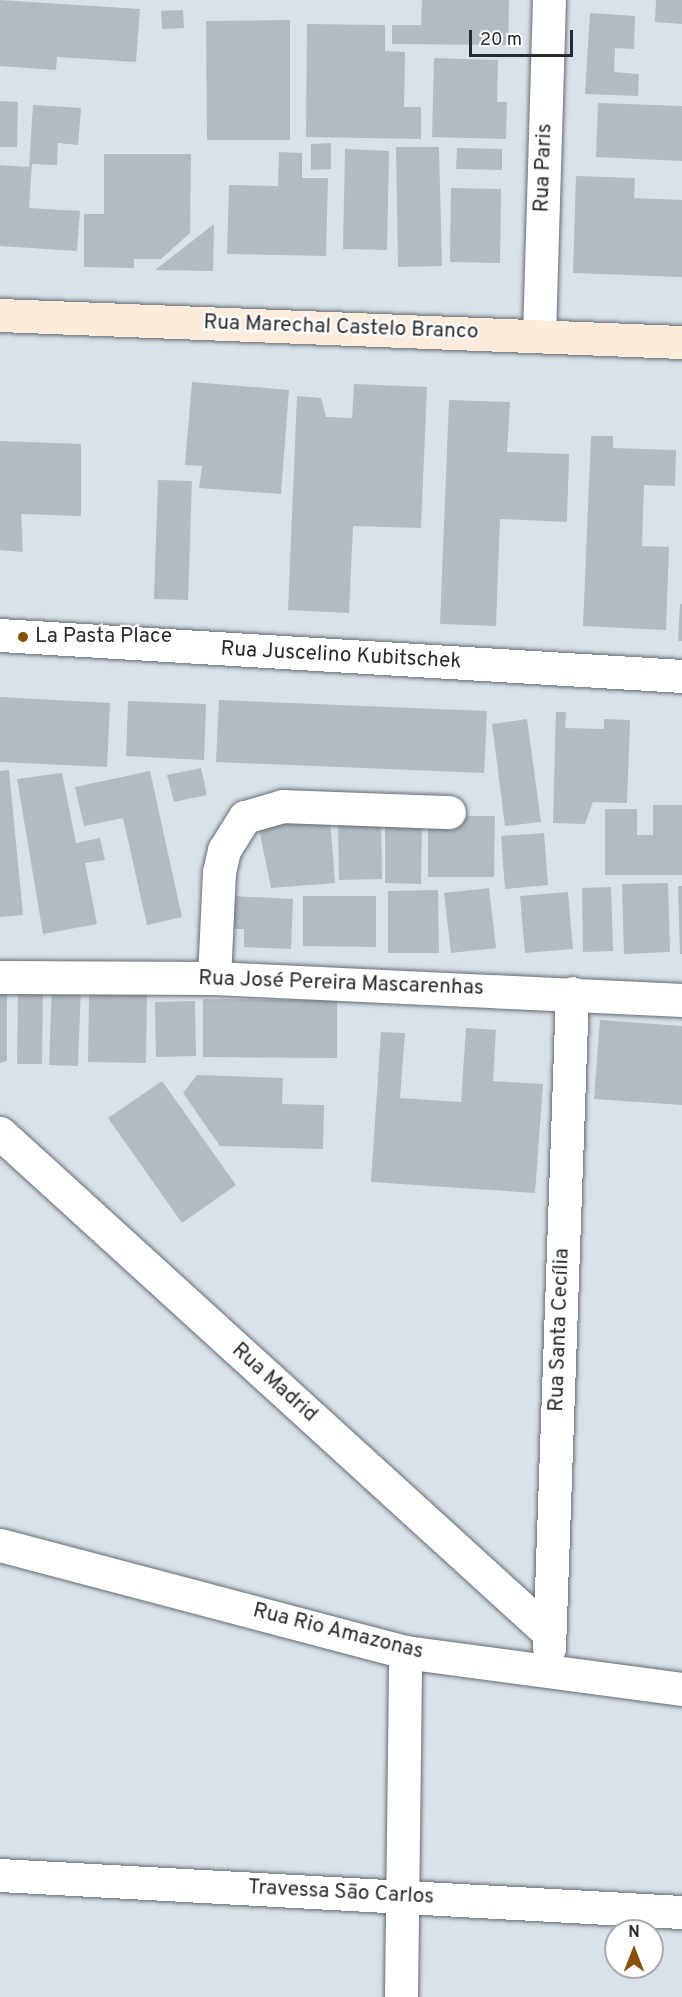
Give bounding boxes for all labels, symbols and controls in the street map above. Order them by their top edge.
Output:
scale bar [472,18,576,56]
text: 20 m [480,29,522,52]
street label: Rua Paris [530,123,558,213]
street label: Rua Marechal Castelo Branco [203,311,479,345]
place label: La Pasta Place [35,624,172,650]
marker: La Pasta Place [16,630,30,644]
street label: Rua Juscelino Kubitschek [220,637,462,675]
street label: Rua José Pereira Mascarenhas [198,966,484,1002]
street label: Rua Santa Cecília [545,1248,575,1412]
street label: Rua Madrid [226,1338,322,1428]
street label: Rua Rio Amazonas [250,1599,426,1665]
street label: Travessa São Carlos [247,1876,435,1910]
north arrow [604,1919,664,1979]
text: N [628,1923,640,1943]

